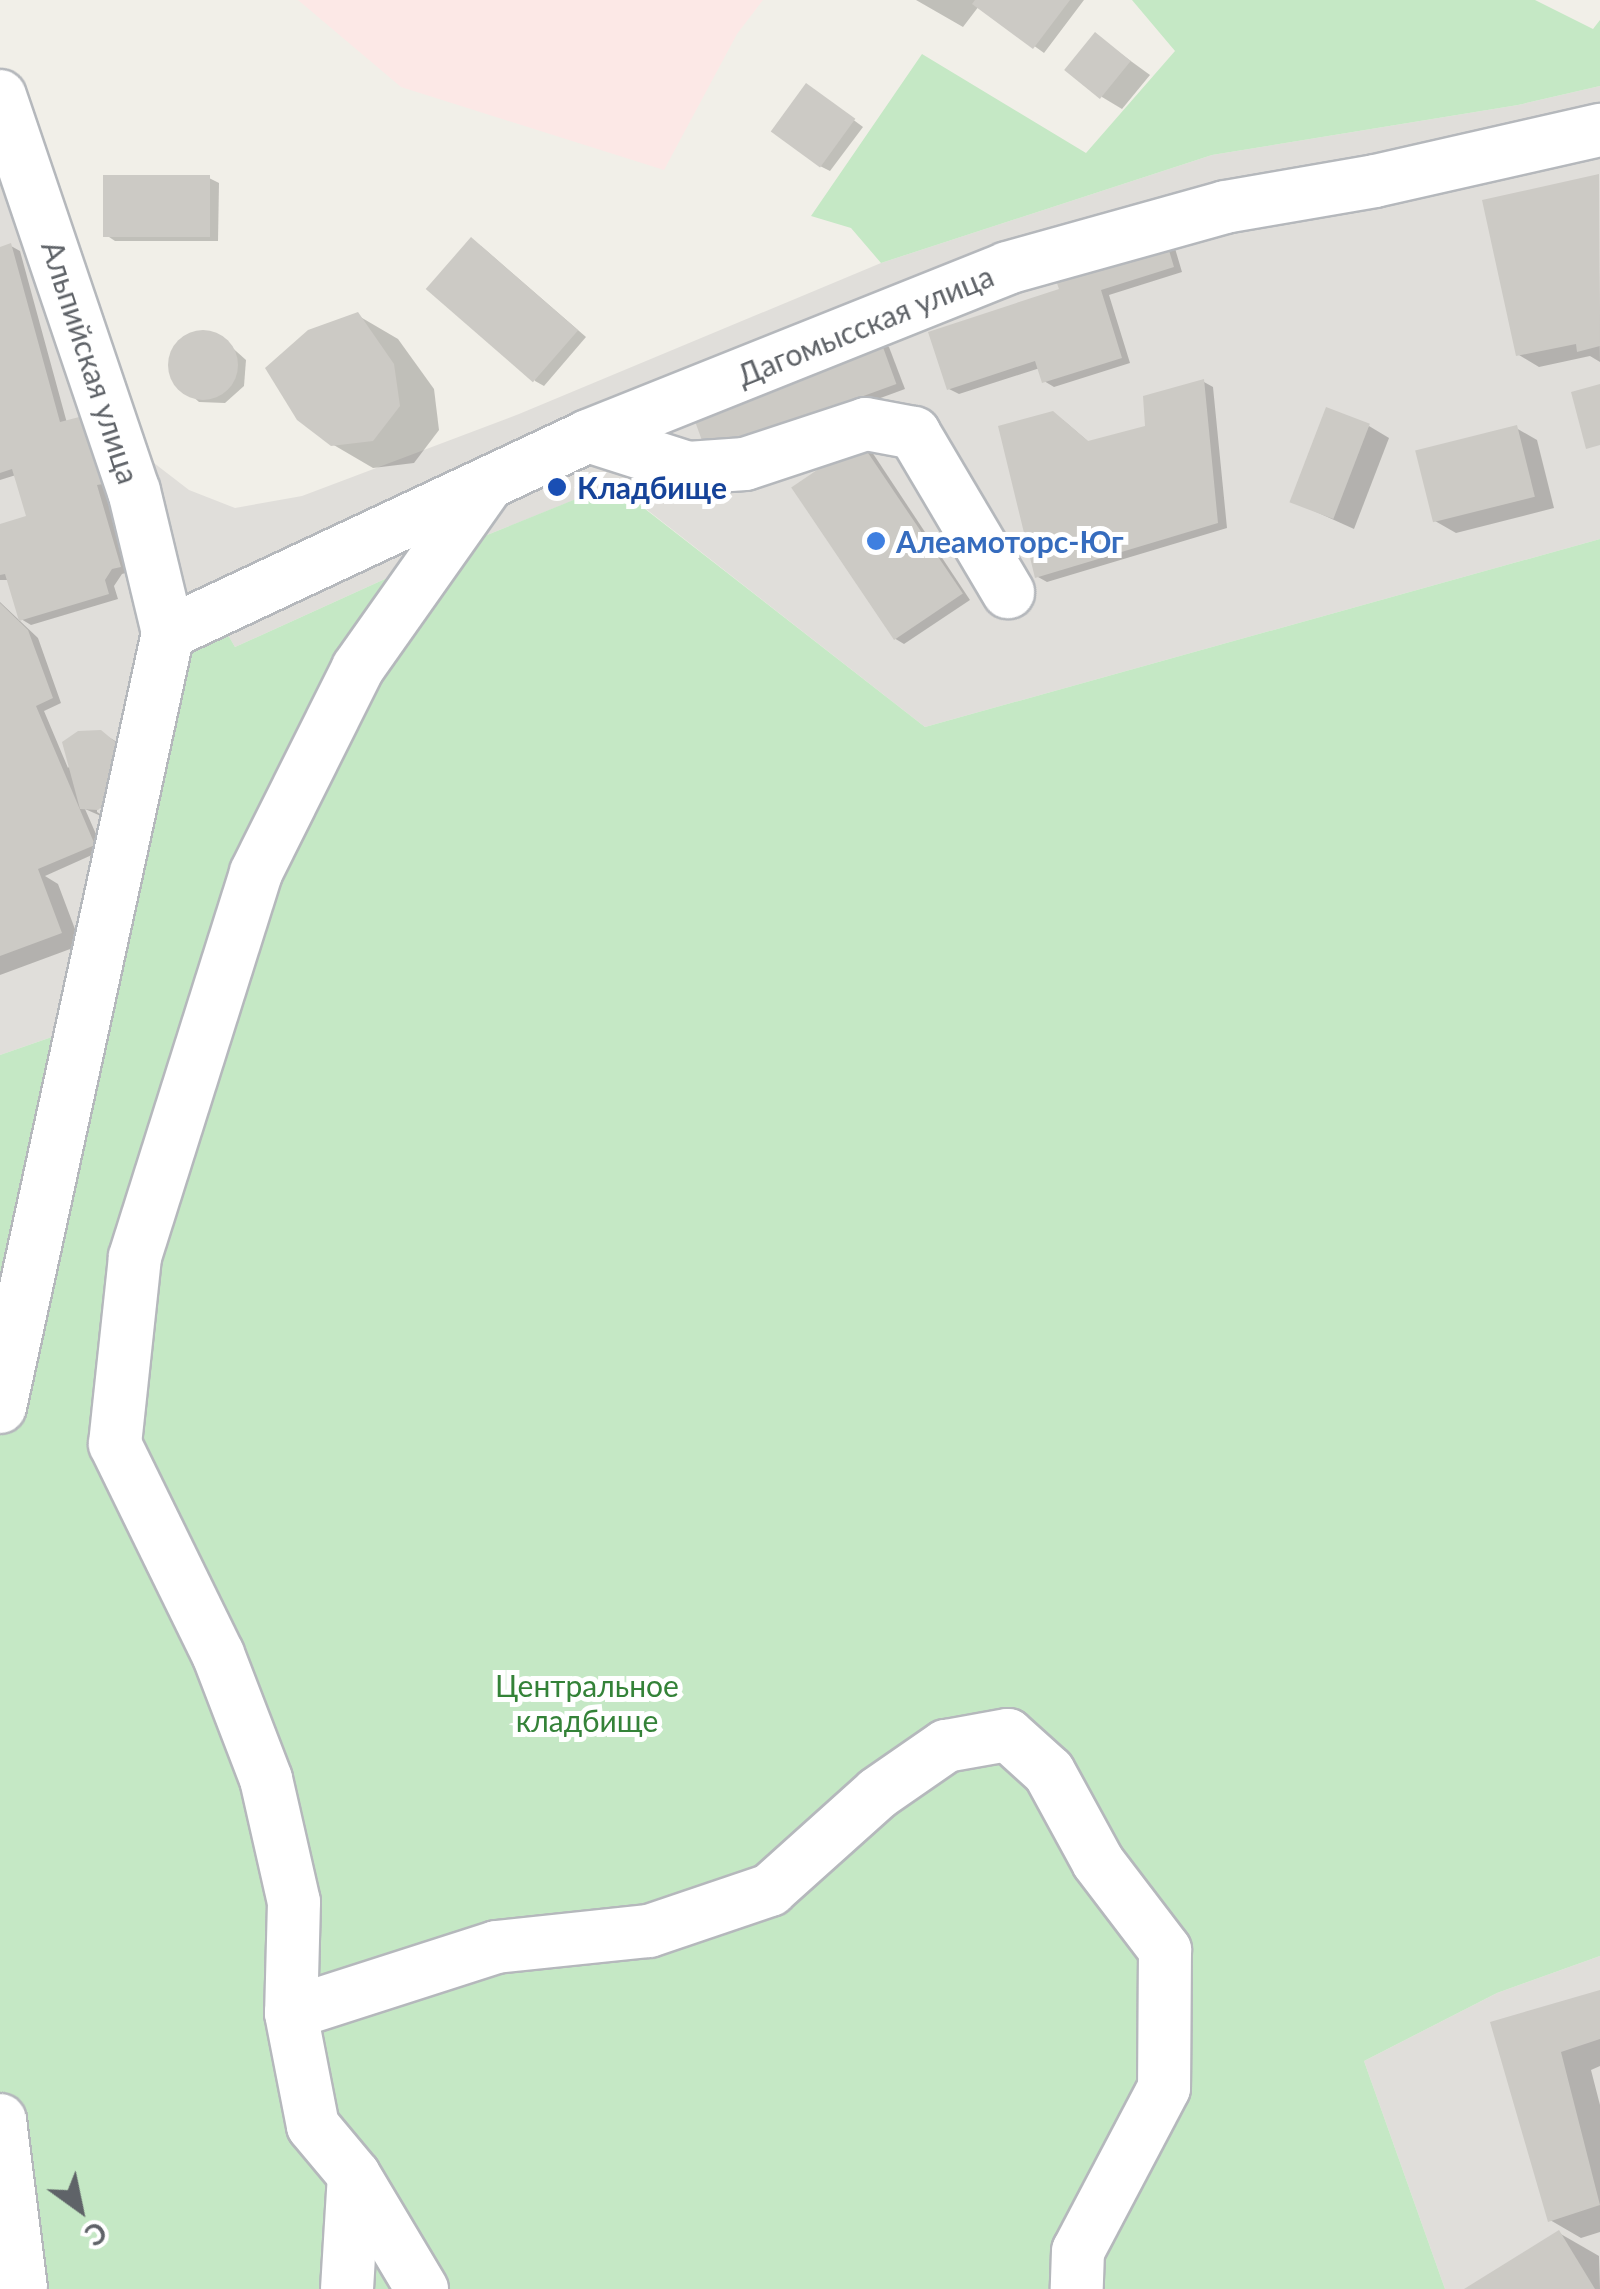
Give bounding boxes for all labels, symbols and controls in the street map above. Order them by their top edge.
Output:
street label: Альпийская улица [35,236,147,488]
street label: Дагомысская улица [732,257,998,393]
place label: Кладбище [577,469,727,505]
marker: Кладбище [546,476,568,498]
place label: Алеамоторс-Юг [896,523,1124,559]
marker: Алеамоторс-Юг [865,530,887,552]
park label: Центральное кладбище [495,1667,679,1738]
north arrow [30,2159,130,2259]
text: С [79,2215,113,2253]

